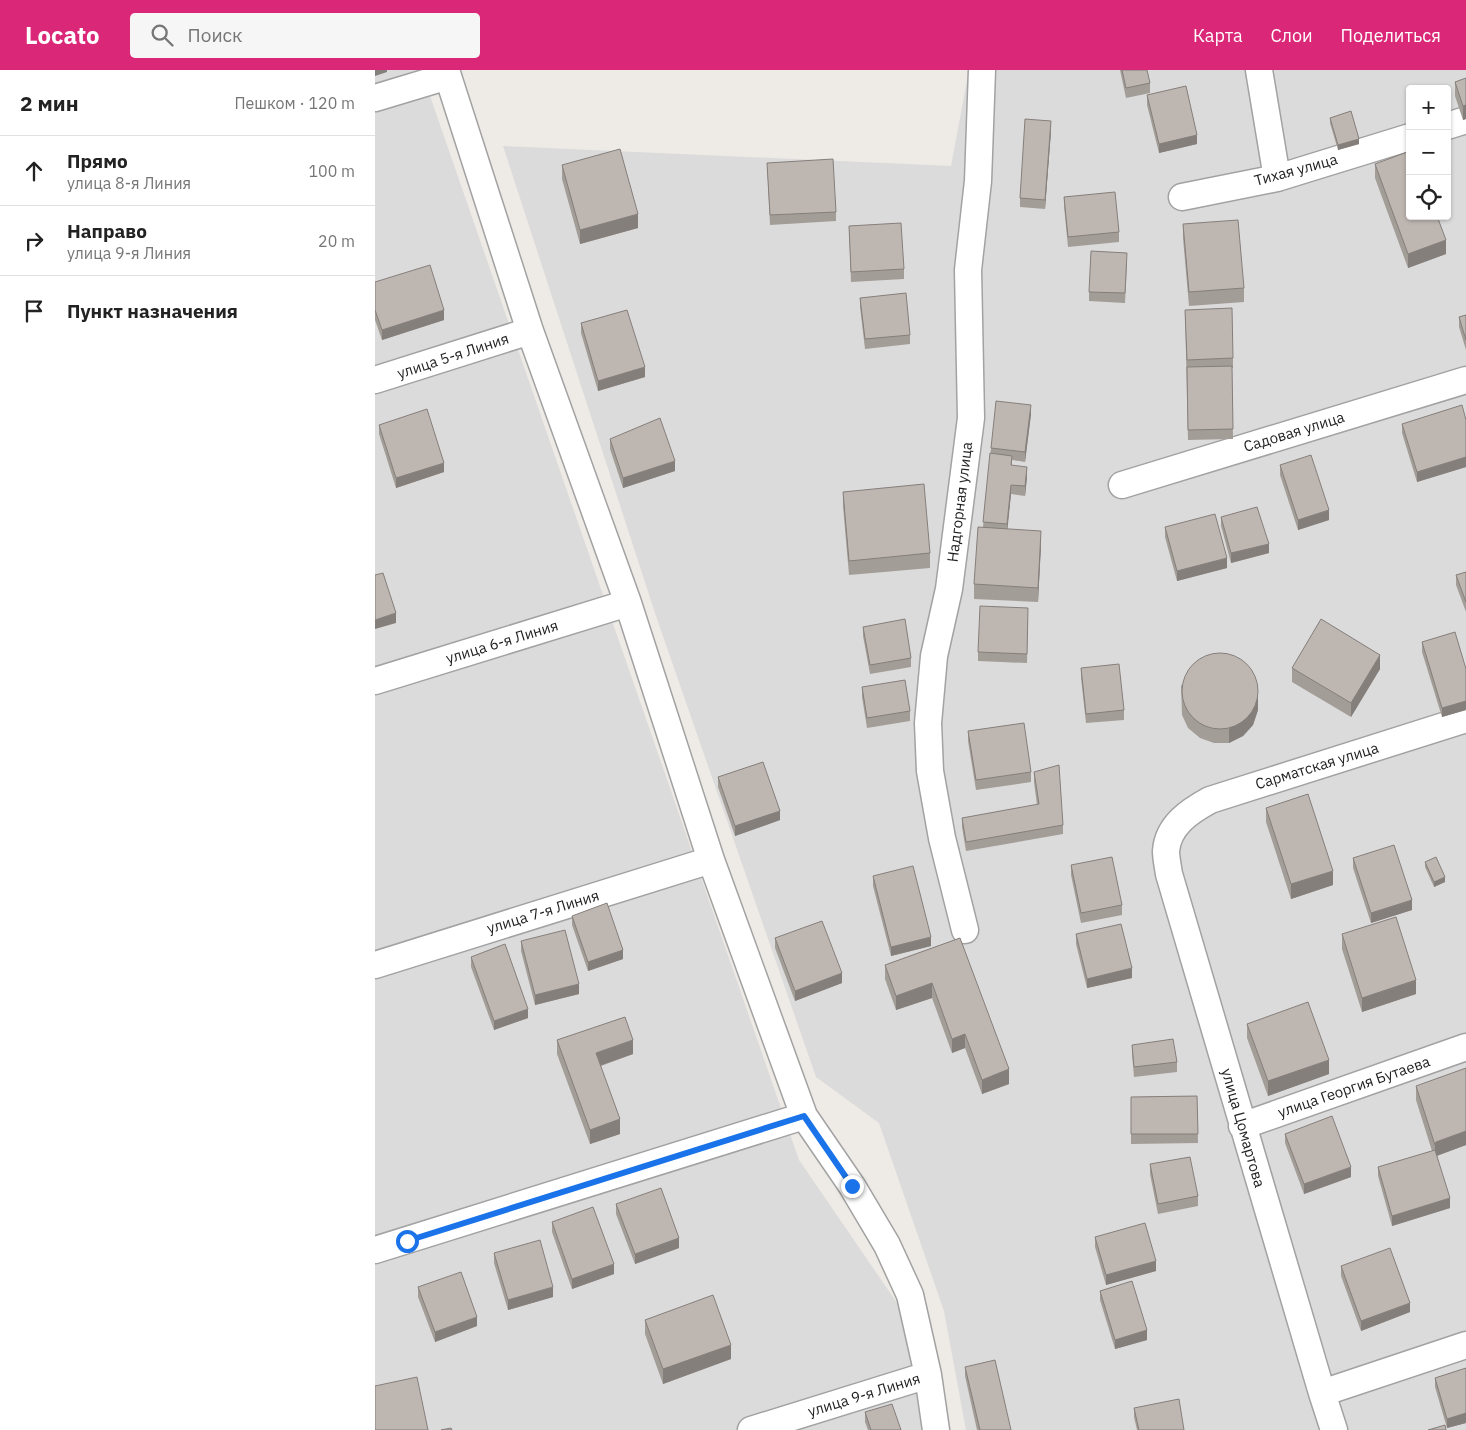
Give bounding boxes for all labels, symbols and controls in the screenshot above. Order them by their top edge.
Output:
search box [130,13,480,58]
text: Locato [25,19,100,51]
icon: search [148,21,176,49]
text: Поиск [188,23,243,47]
text: Карта [1193,24,1243,47]
text: Слои [1271,24,1313,47]
text: Поделиться [1341,24,1441,47]
map controls [1406,85,1451,220]
button: + [1406,85,1451,130]
text: 2 мин [20,89,79,117]
text: Пешком · 120 m [234,93,355,113]
button: − [1406,130,1451,175]
text: Прямо [67,149,128,173]
street label: Тихая улица [1252,149,1340,190]
icon: ahead [20,157,48,185]
text: 100 m [308,161,355,181]
text: улица 8-я Линия [67,173,191,193]
button: locate [1406,175,1451,220]
text: Направо [67,219,147,243]
icon: right [20,227,48,255]
text: 20 m [318,231,355,251]
text: улица 9-я Линия [67,243,191,263]
icon: arrive [20,297,48,325]
text: Пункт назначения [67,299,238,323]
street label: улица 5-я Линия [395,329,511,383]
street label: Садовая улица [1241,407,1347,456]
street label: Надгорная улица [943,441,976,563]
street label: улица 6-я Линия [443,615,560,668]
street label: Сарматская улица [1253,738,1381,793]
street label: улица 7-я Линия [484,885,601,938]
street label: улица Георгия Бутаева [1275,1052,1432,1122]
street label: улица Цомартова [1217,1066,1270,1190]
route end [841,1175,864,1198]
route start [396,1230,419,1253]
street label: улица 9-я Линия [805,1368,922,1421]

